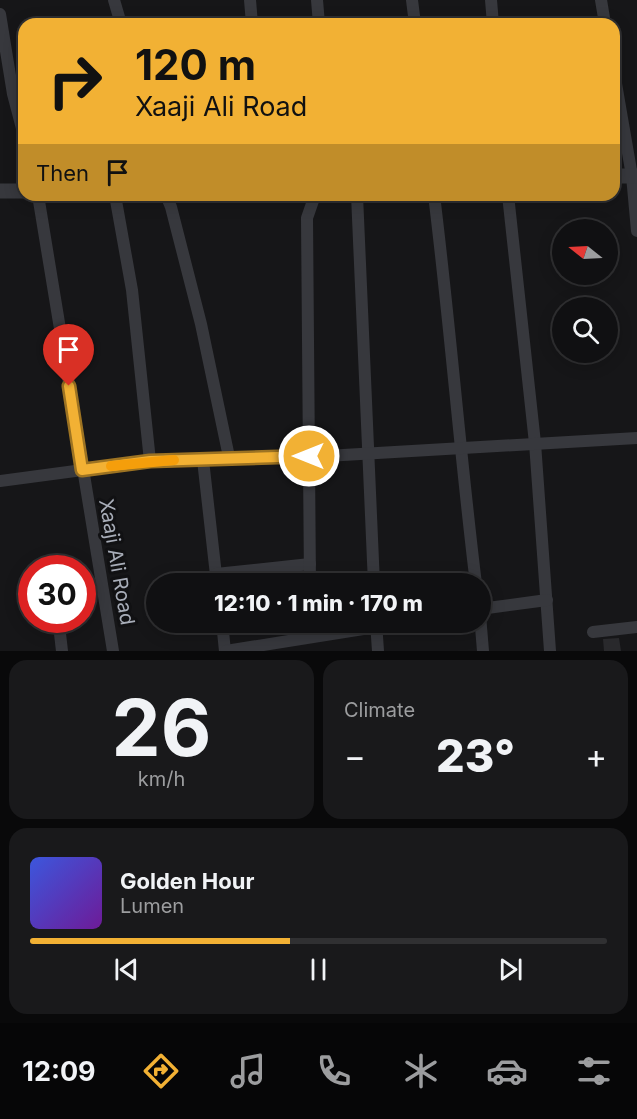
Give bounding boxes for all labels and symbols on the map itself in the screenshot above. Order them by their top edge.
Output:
north arrow [552,219,618,285]
pin [43,324,94,386]
position arrow [277,424,341,488]
street label: Xaaji Ali Road [94,497,140,627]
speed limit sign: 30 [18,555,96,633]

